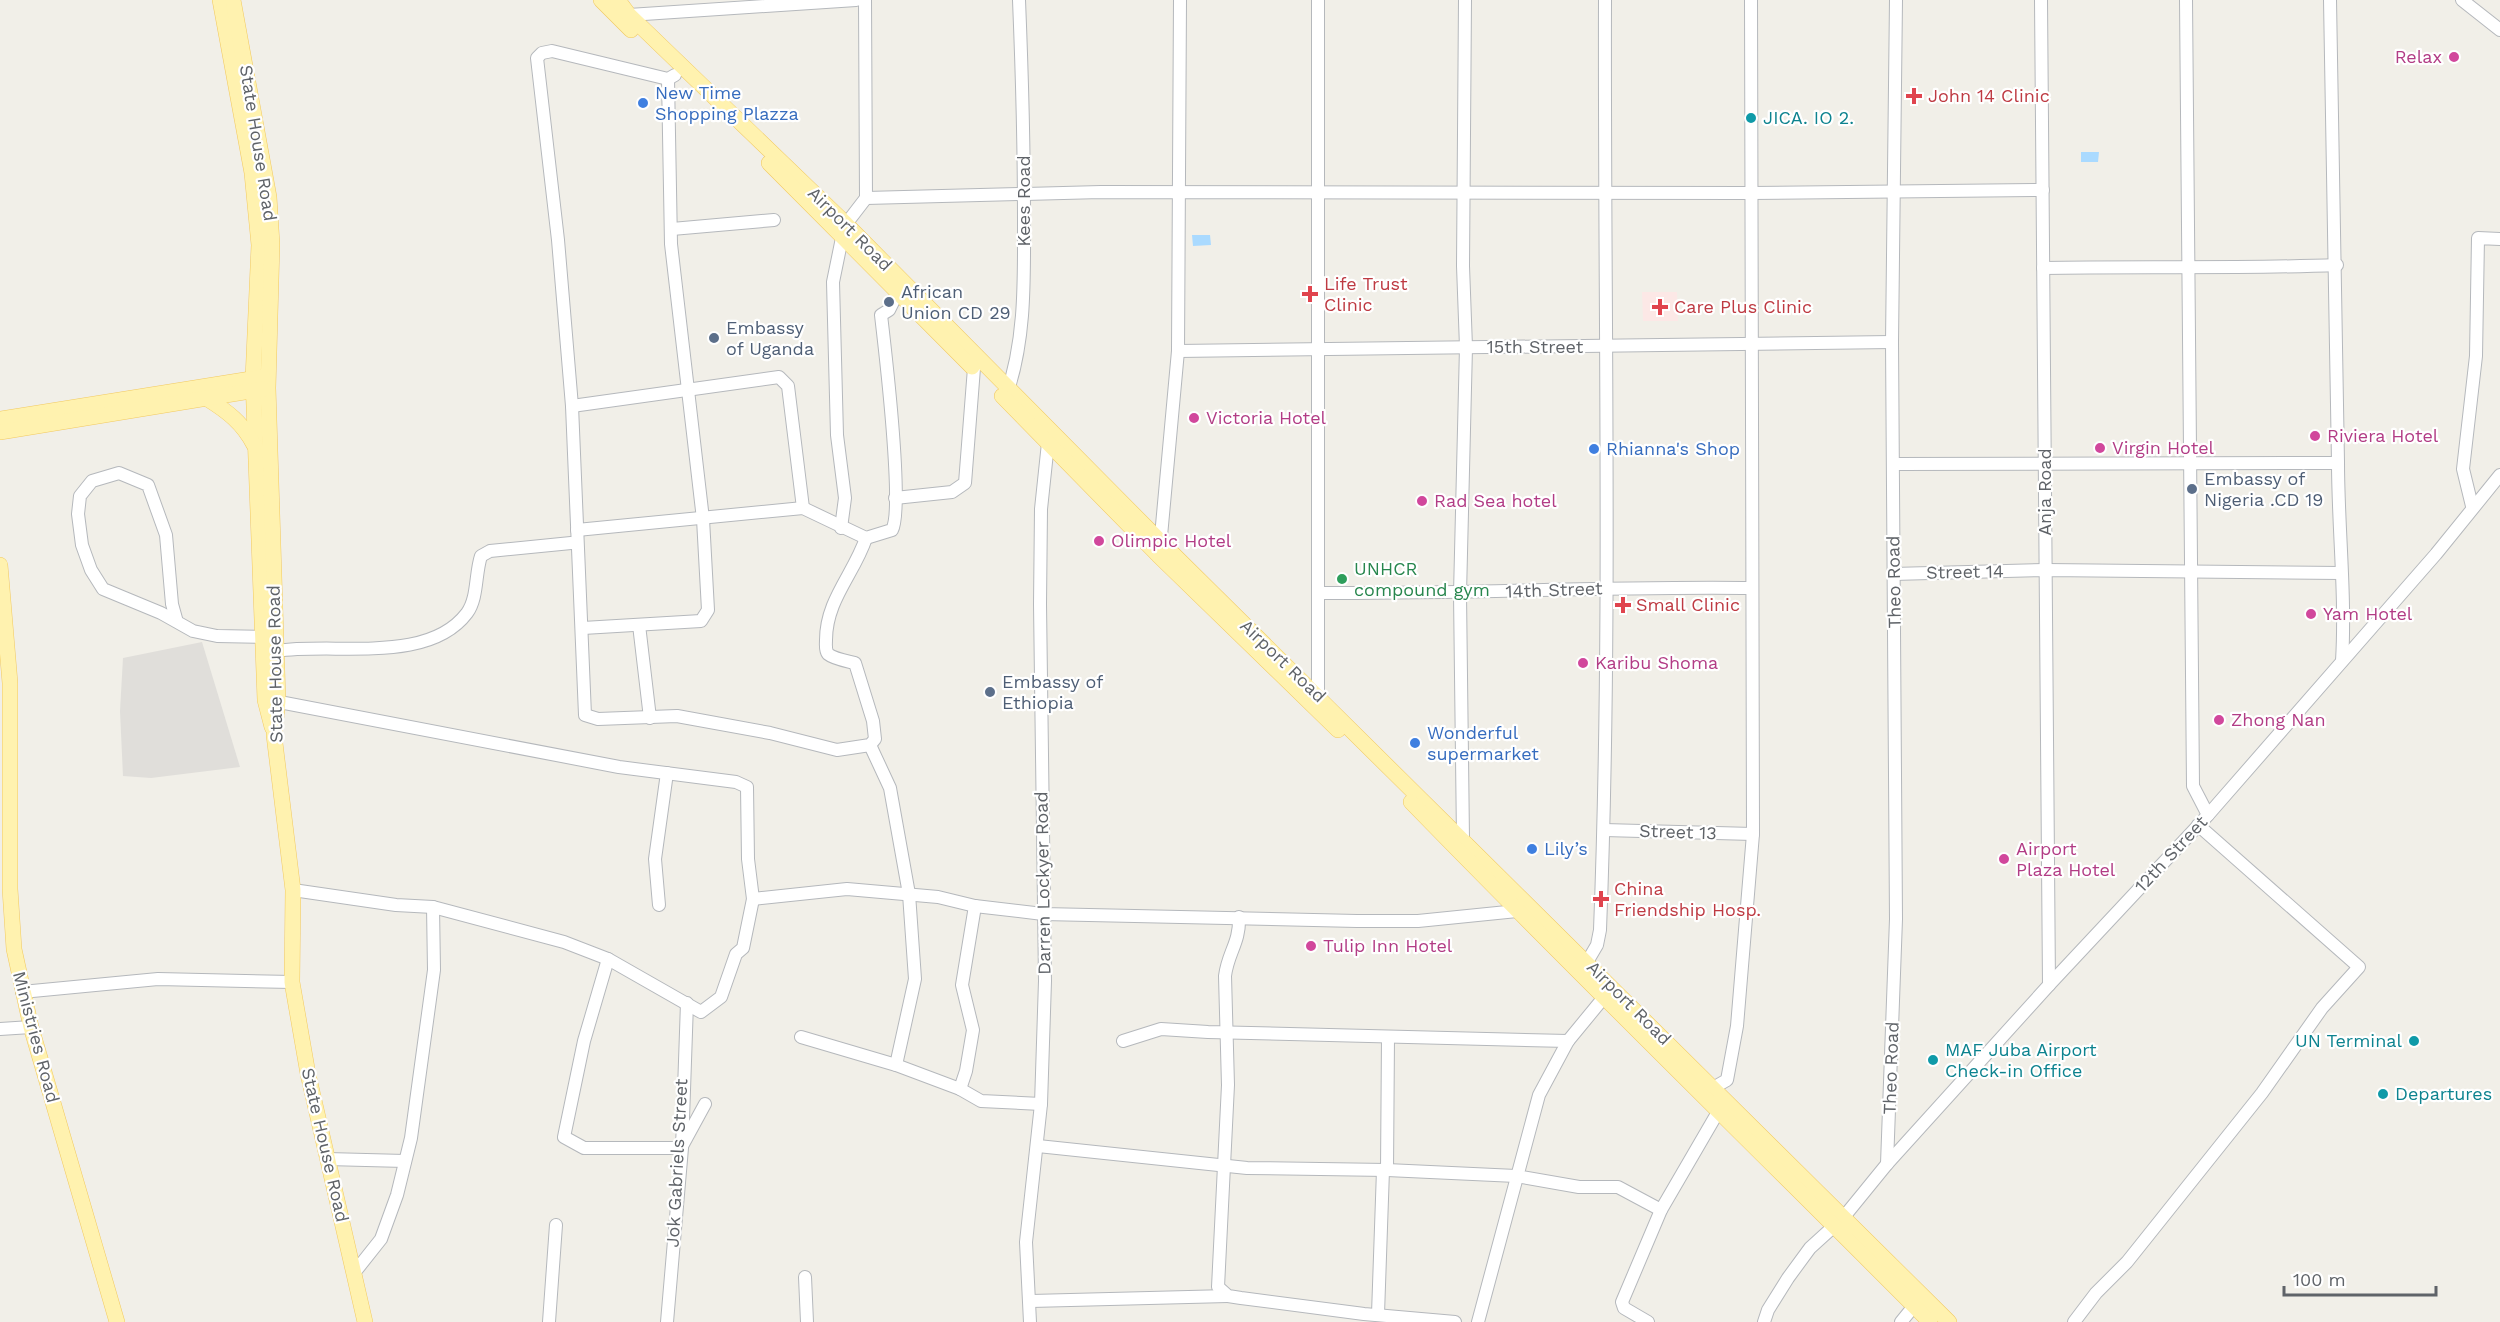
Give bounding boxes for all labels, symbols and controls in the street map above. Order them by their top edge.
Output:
place label: Relax [2395,46,2442,67]
marker: Relax [2447,50,2461,64]
street label: State House Road [236,63,281,223]
place label: New Time Shopping Plazza [655,82,799,124]
place label: John 14 Clinic [1928,85,2050,106]
marker: John 14 Clinic [1905,87,1923,105]
marker: New Time Shopping Plazza [636,96,650,110]
place label: JICA. IO 2. [1763,107,1854,128]
marker: JICA. IO 2. [1744,111,1758,125]
street label: Kees Road [1013,155,1034,247]
street label: Airport Road [804,182,897,275]
place label: Life Trust Clinic [1324,273,1408,315]
place label: African Union CD 29 [901,281,1011,323]
marker: Life Trust Clinic [1301,285,1319,303]
marker: African Union CD 29 [882,295,896,309]
place label: Care Plus Clinic [1674,296,1812,317]
marker: Care Plus Clinic [1651,298,1669,316]
place label: Embassy of Uganda [726,317,814,359]
marker: Embassy of Uganda [707,331,721,345]
street label: 15th Street [1487,336,1584,357]
place label: Victoria Hotel [1206,407,1327,428]
marker: Victoria Hotel [1187,411,1201,425]
place label: Riviera Hotel [2327,425,2439,446]
marker: Riviera Hotel [2308,429,2322,443]
place label: Virgin Hotel [2112,437,2215,458]
place label: Rhianna's Shop [1606,438,1740,459]
marker: Virgin Hotel [2093,441,2107,455]
marker: Rhianna's Shop [1587,442,1601,456]
street label: Anja Road [2034,448,2055,536]
place label: Embassy of Nigeria .CD 19 [2204,468,2323,510]
marker: Embassy of Nigeria .CD 19 [2185,482,2199,496]
place label: Rad Sea hotel [1434,490,1557,511]
marker: Rad Sea hotel [1415,494,1429,508]
place label: Olimpic Hotel [1111,530,1232,551]
marker: Olimpic Hotel [1092,534,1106,548]
street label: Theo Road [1882,535,1905,629]
place label: UNHCR compound gym [1354,558,1490,600]
street label: Street 14 [1926,560,2004,583]
marker: UNHCR compound gym [1335,572,1349,586]
street label: 14th Street [1505,577,1603,602]
street label: State House Road [263,585,286,743]
place label: Small Clinic [1636,594,1740,615]
marker: Small Clinic [1614,596,1632,614]
place label: Yam Hotel [2323,603,2413,624]
marker: Yam Hotel [2304,607,2318,621]
street label: Airport Road [1236,615,1330,707]
place label: Karibu Shoma [1595,652,1718,673]
marker: Karibu Shoma [1576,656,1590,670]
place label: Embassy of Ethiopia [1002,671,1103,713]
marker: Embassy of Ethiopia [983,685,997,699]
place label: Zhong Nan [2231,709,2326,730]
marker: Zhong Nan [2212,713,2226,727]
place label: Wonderful supermarket [1427,722,1539,764]
marker: Wonderful supermarket [1408,736,1422,750]
street label: Darren Lockyer Road [1030,791,1055,975]
street label: 12th Street [2130,811,2212,896]
street label: Street 13 [1639,820,1717,843]
place label: Lily’s [1544,838,1588,859]
place label: Airport Plaza Hotel [2016,838,2116,880]
marker: Lily’s [1525,842,1539,856]
marker: Airport Plaza Hotel [1997,852,2011,866]
place label: China Friendship Hosp. [1614,878,1761,920]
marker: China Friendship Hosp. [1592,890,1610,908]
place label: Tulip Inn Hotel [1323,935,1453,956]
marker: Tulip Inn Hotel [1304,939,1318,953]
street label: Airport Road [1583,956,1676,1049]
street label: Ministries Road [9,969,64,1105]
street label: Theo Road [1878,1021,1903,1115]
place label: UN Terminal [2295,1030,2402,1051]
marker: UN Terminal [2407,1034,2421,1048]
place label: MAF Juba Airport Check-in Office [1945,1039,2097,1081]
marker: MAF Juba Airport Check-in Office [1926,1053,1940,1067]
street label: State House Road [297,1066,353,1224]
street label: Jok Gabriels Street [662,1078,691,1248]
place label: Departures [2395,1083,2492,1104]
marker: Departures [2376,1087,2390,1101]
scale bar [2284,1259,2436,1297]
text: 100 m [2293,1269,2346,1290]

